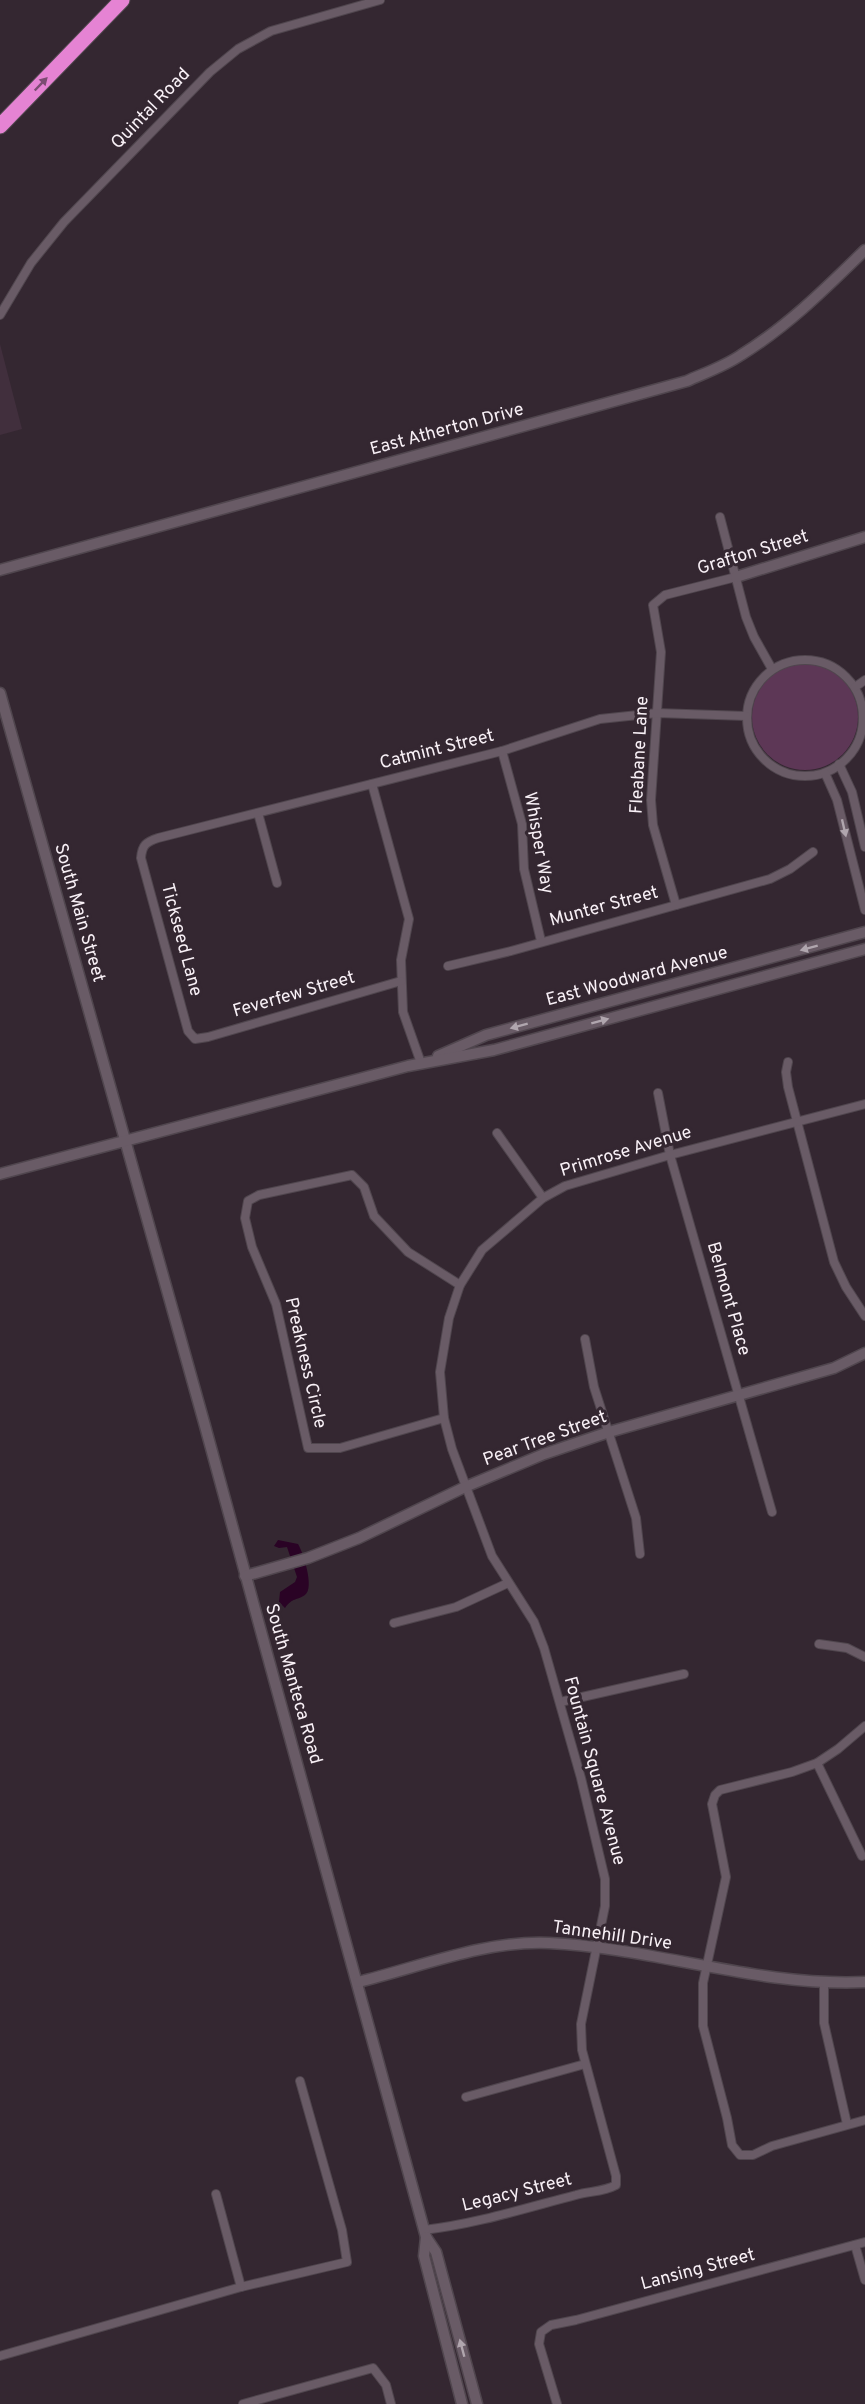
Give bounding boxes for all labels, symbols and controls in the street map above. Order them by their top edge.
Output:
street label: Quintal Road [106,63,196,155]
one-way arrow [33,77,47,91]
street label: East Atherton Drive [368,398,526,462]
street label: Grafton Street [695,525,811,581]
street label: Fleabane Lane [625,695,655,815]
street label: Catmint Street [377,725,497,775]
street label: Whisper Way [518,790,558,896]
one-way arrow [839,819,849,837]
street label: South Main Street [48,841,110,985]
street label: Tickseed Lane [155,881,207,999]
street label: Munter Street [547,881,661,933]
street label: East Woodward Avenue [544,942,730,1012]
one-way arrow [799,943,818,953]
street label: Feverfew Street [230,967,358,1023]
one-way arrow [591,1016,609,1025]
one-way arrow [510,1022,528,1031]
street label: Primrose Avenue [557,1121,695,1183]
street label: Belmont Place [701,1239,755,1359]
street label: Preakness Circle [279,1295,331,1431]
street label: Pear Tree Street [480,1406,610,1472]
street label: South Manteca Road [259,1601,327,1767]
street label: Fountain Square Avenue [558,1674,630,1868]
street label: Tannehill Drive [551,1916,673,1956]
street label: Legacy Street [460,2168,574,2218]
street label: Lansing Street [638,2244,758,2296]
one-way arrow [456,2338,466,2357]

